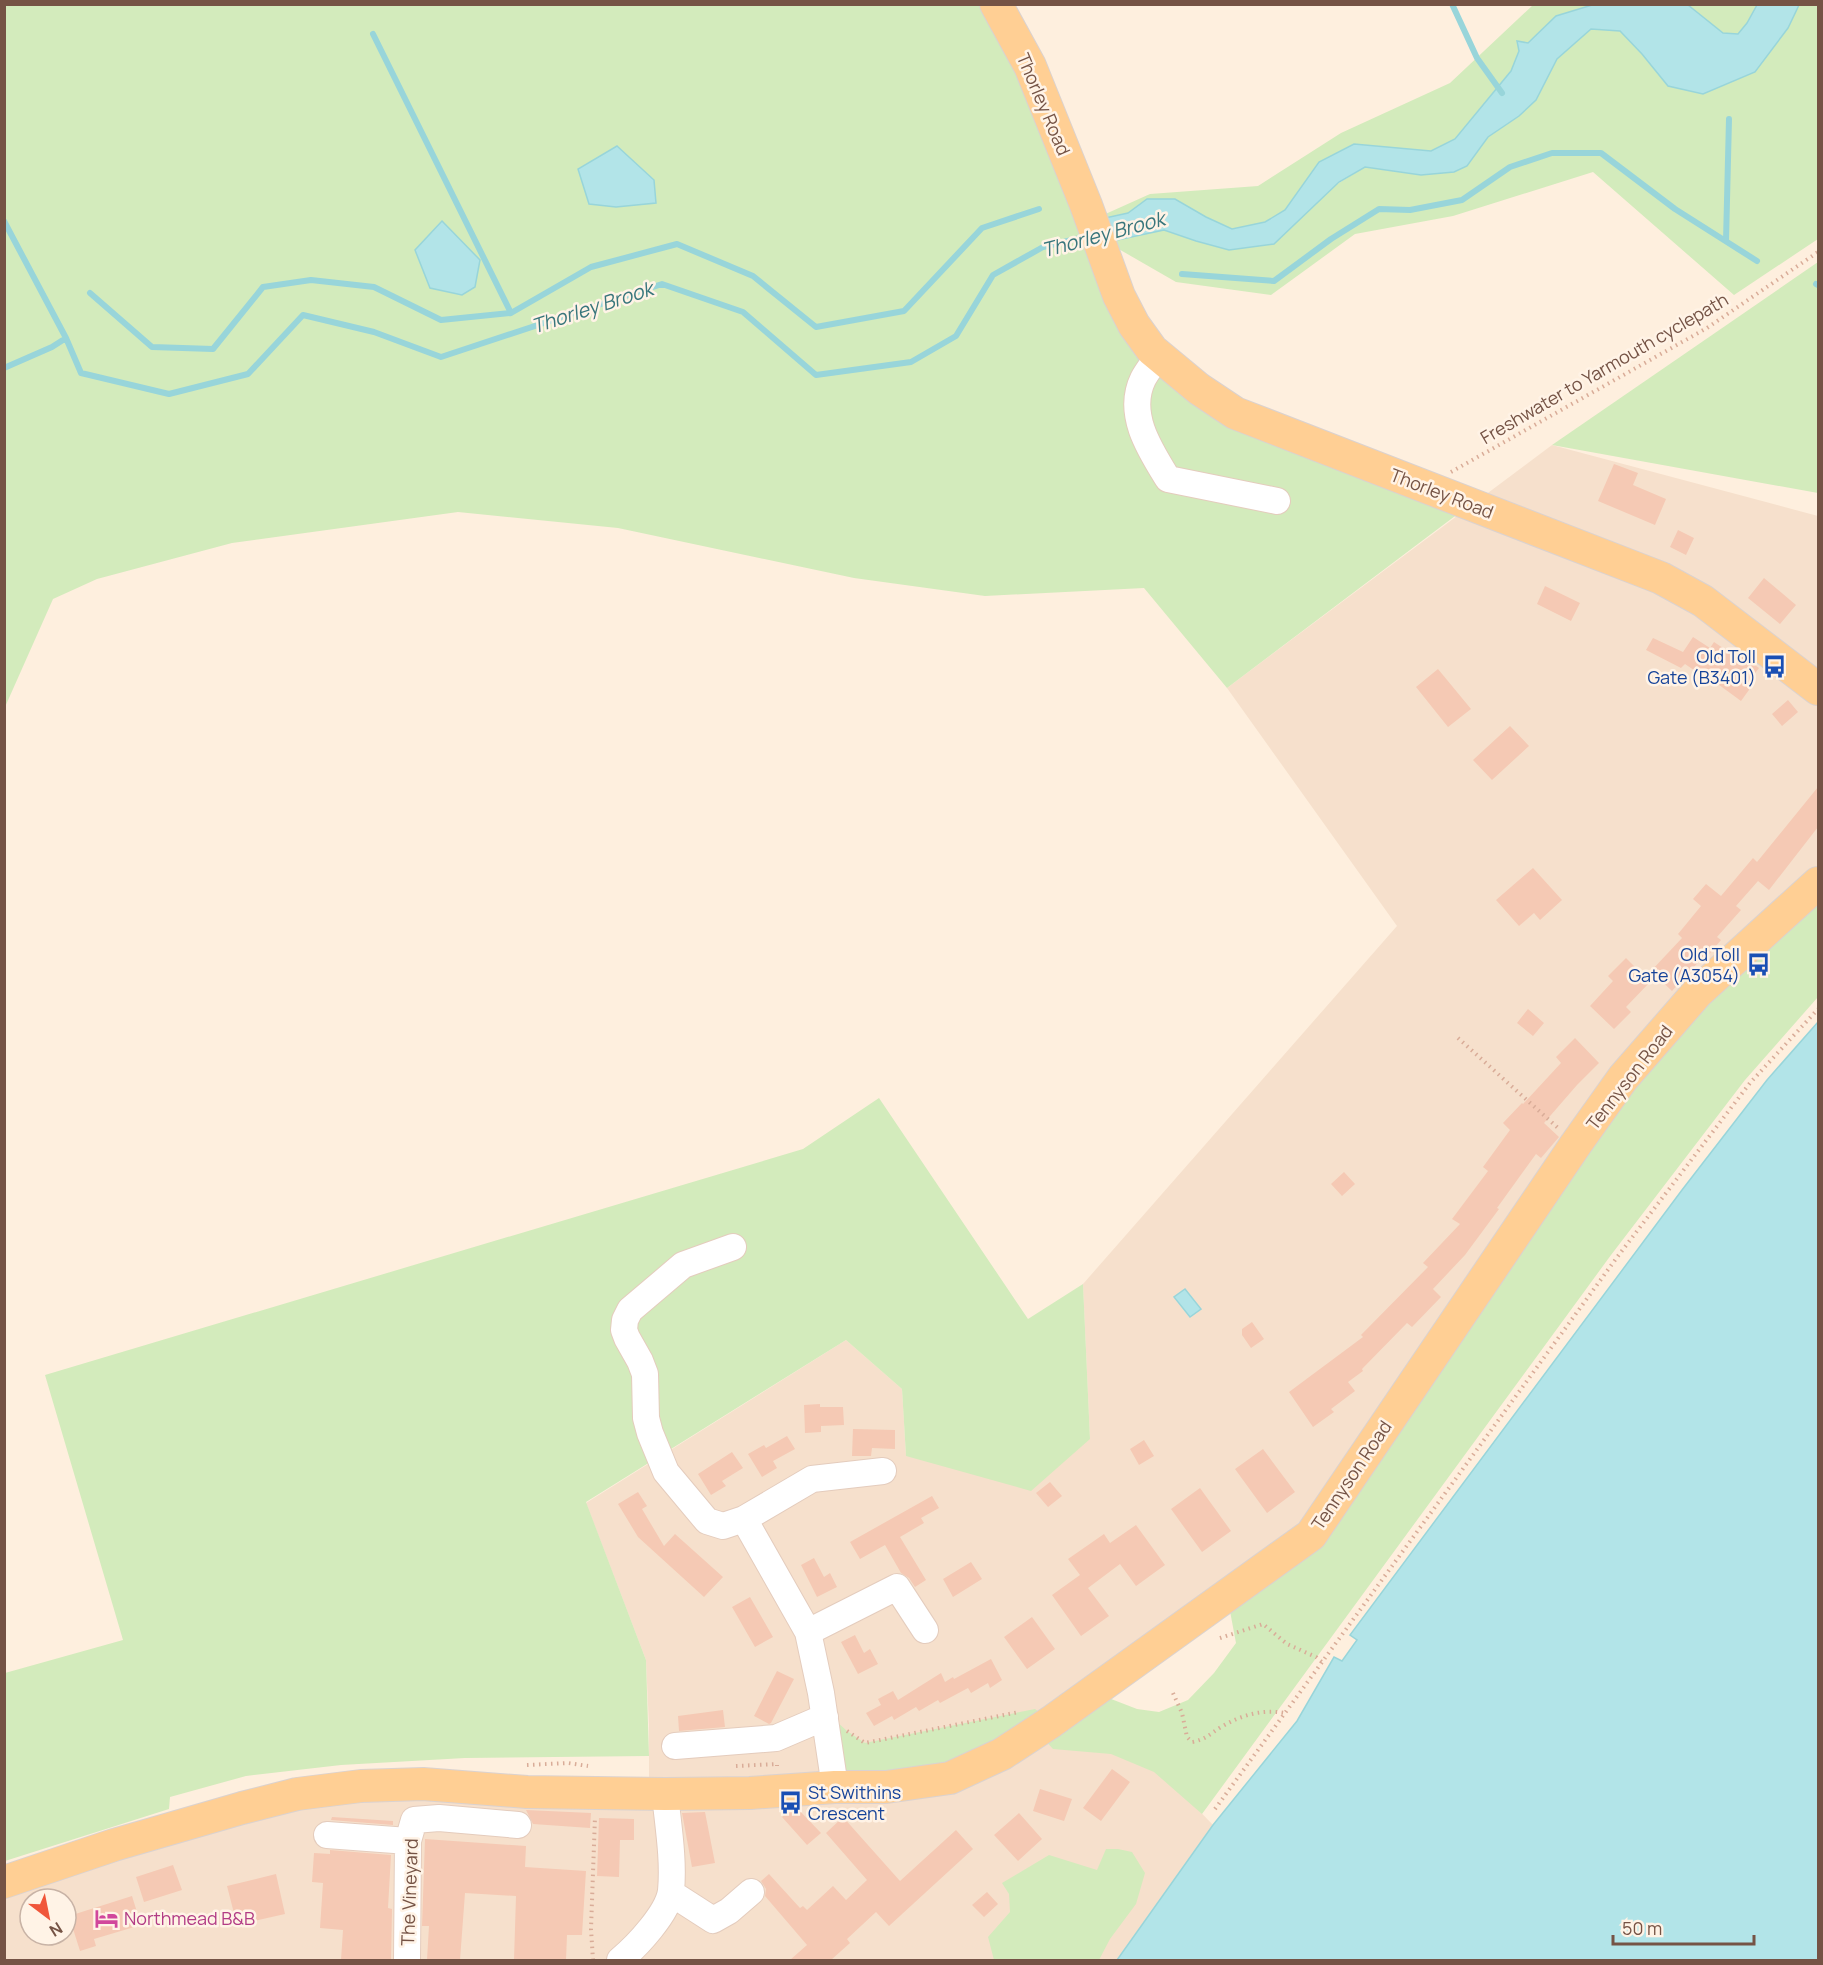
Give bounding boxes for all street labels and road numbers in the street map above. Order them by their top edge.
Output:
street label: Thorley Road [1012,49,1076,159]
street label: Freshwater to Yarmouth cyclepath [1476,287,1732,449]
street label: Thorley Road [1387,462,1497,524]
street label: Tennyson Road [1580,1020,1678,1134]
street label: Tennyson Road [1306,1416,1396,1534]
street label: The Vineyard [395,1838,423,1946]

